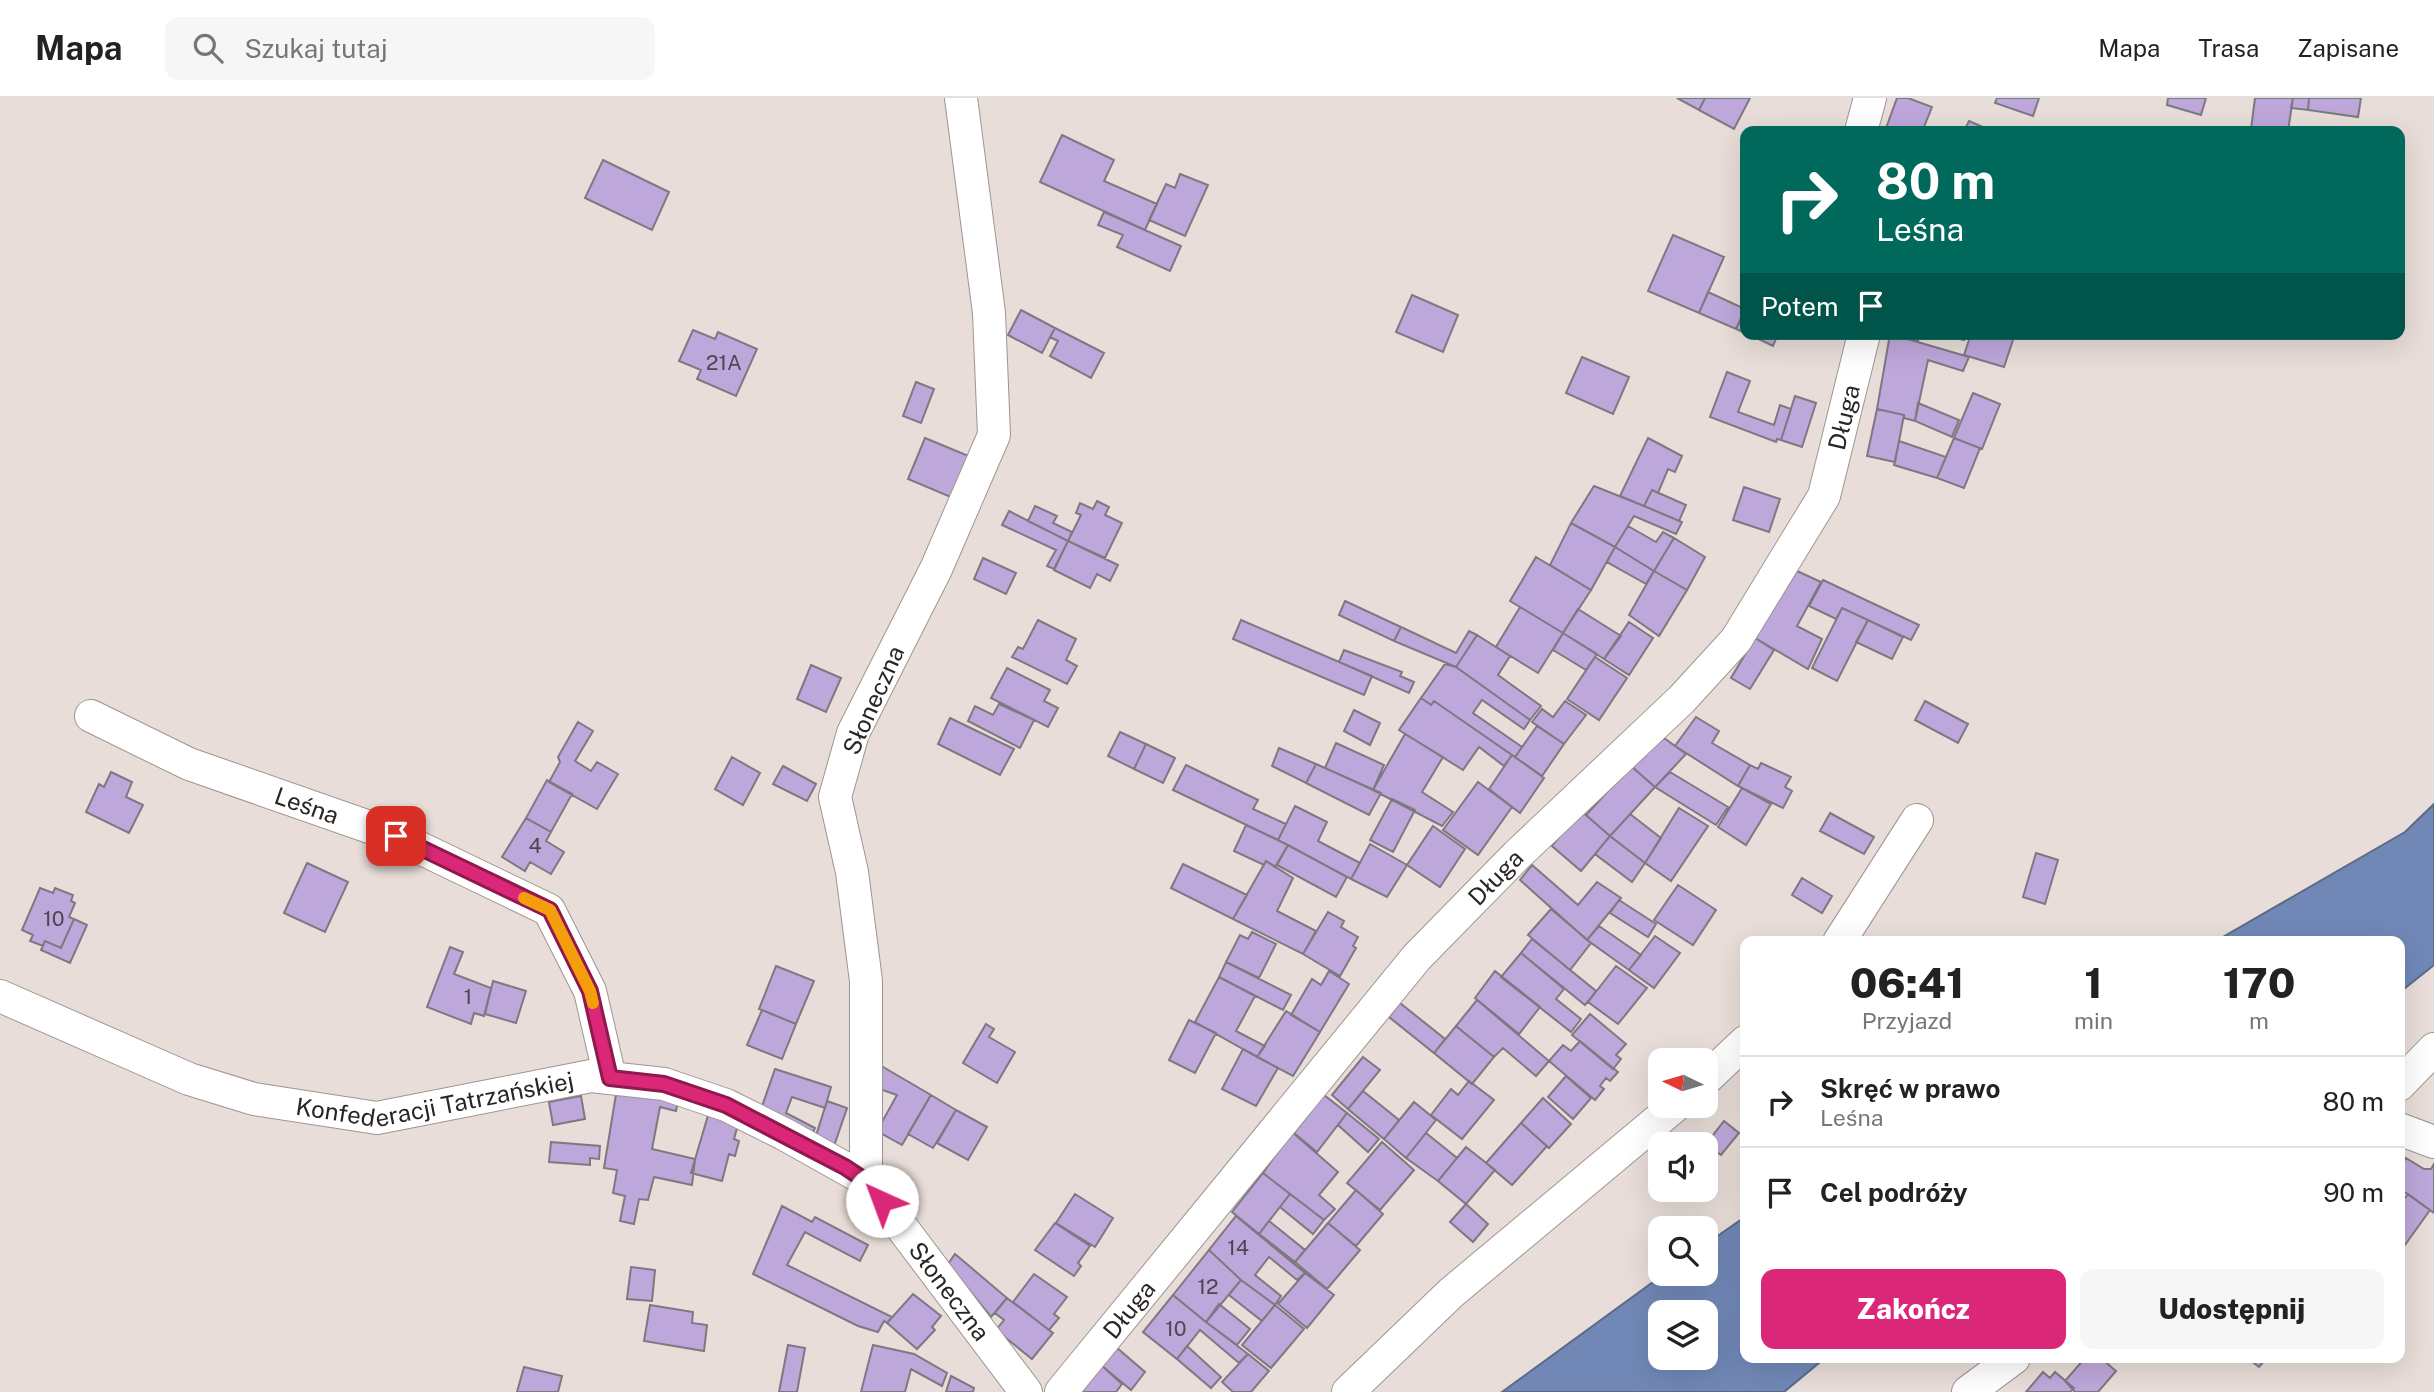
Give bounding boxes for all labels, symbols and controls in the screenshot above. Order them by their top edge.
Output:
search box [165,17,655,80]
text: Mapa [35,29,123,67]
icon: search [189,29,227,67]
text: Szukaj tutaj [245,33,388,64]
text: Mapa [2098,34,2160,62]
text: Trasa [2198,34,2259,62]
text: Zapisane [2297,34,2399,62]
text: 80 m [1876,152,1995,210]
icon: right [1761,154,1852,245]
text: Leśna [1876,211,1964,248]
icon: arrive [1852,287,1890,325]
text: Potem [1761,291,1838,322]
house number: 21A [706,350,742,375]
street label: Długa [1822,381,1865,453]
street label: Słoneczna [837,641,909,759]
street label: Leśna [271,781,343,829]
pin [366,806,426,866]
icon: arrive [377,817,415,855]
house number: 4 [528,833,542,858]
street label: Długa [1462,844,1529,911]
house number: 10 [43,906,65,931]
text: 06:41 [1850,958,1964,1007]
text: 1 [2084,958,2103,1007]
text: 170 [2223,958,2295,1007]
house number: 1 [464,984,472,1009]
text: Przyjazd [1862,1007,1952,1034]
text: min [2074,1007,2113,1034]
text: m [2249,1007,2269,1034]
north arrow [1648,1048,1718,1118]
map controls [1648,1048,1718,1370]
street label: Konfederacji Tatrzańskiej [294,1066,576,1132]
text: Skręć w prawo [1820,1073,2000,1104]
icon: right [1761,1083,1799,1121]
text: 80 m [2323,1086,2384,1117]
text: Leśna [1820,1104,1883,1131]
button: sound [1648,1132,1718,1202]
position arrow [845,1164,919,1238]
icon: arrive [1761,1174,1799,1212]
text: Cel podróży [1820,1177,1968,1208]
text: 90 m [2323,1177,2384,1208]
button: search [1648,1216,1718,1286]
house number: 14 [1227,1235,1249,1260]
street label: Słoneczna [903,1236,996,1346]
button: Zakończ [1761,1269,2066,1349]
button: Udostępnij [2080,1269,2384,1349]
house number: 12 [1197,1274,1219,1299]
street label: Długa [1097,1275,1161,1344]
button: layers [1648,1300,1718,1370]
house number: 10 [1165,1316,1187,1341]

